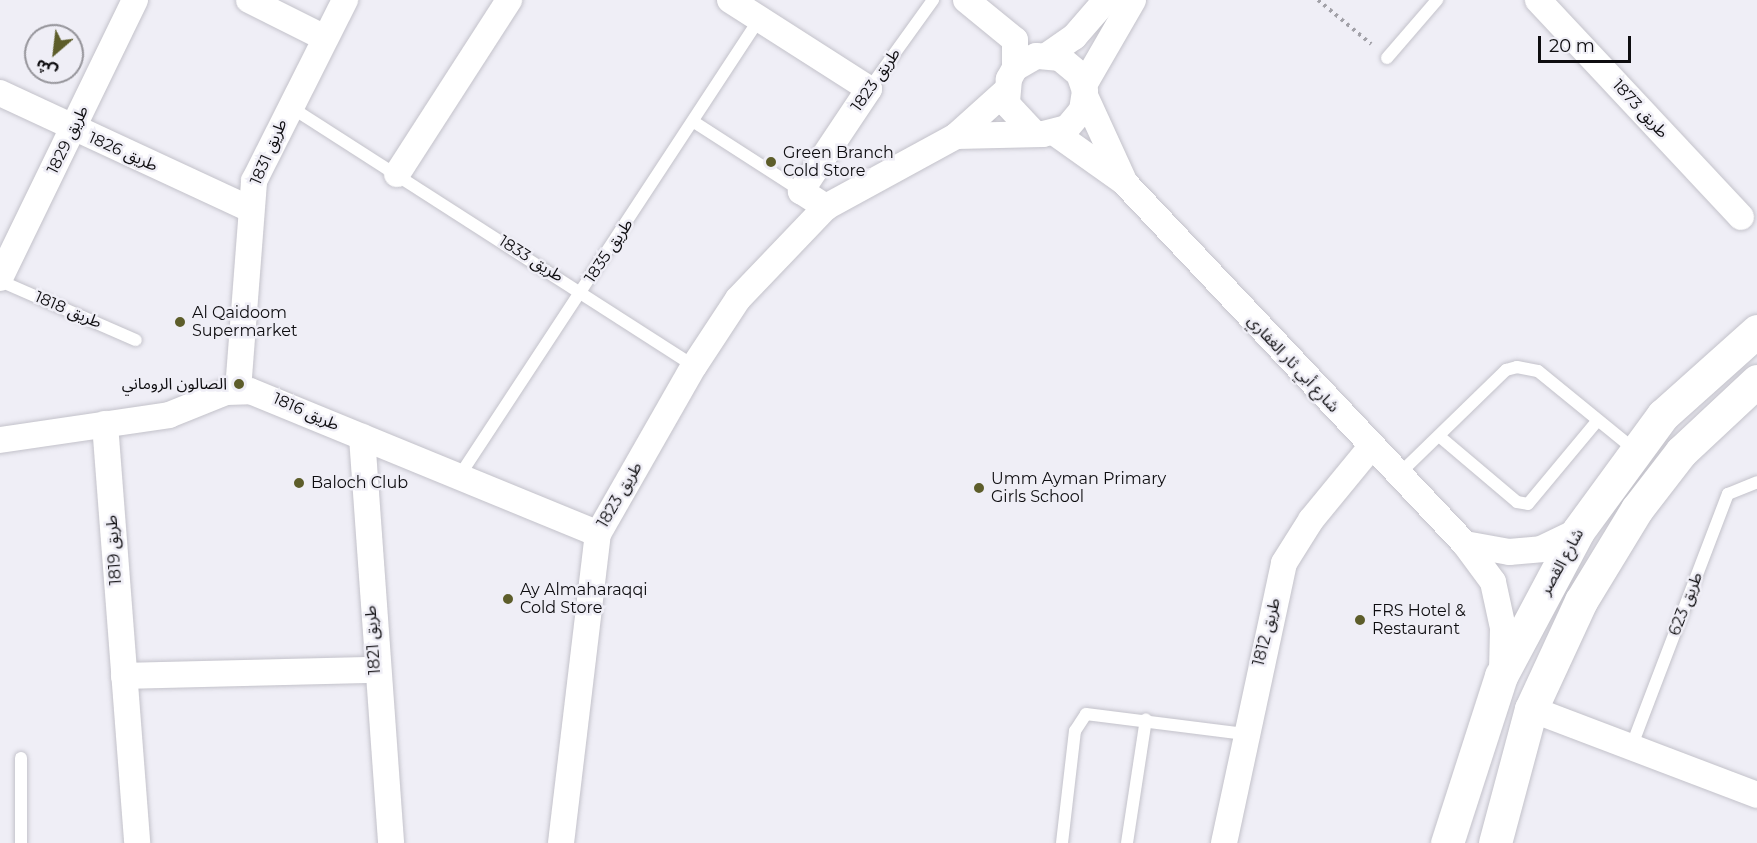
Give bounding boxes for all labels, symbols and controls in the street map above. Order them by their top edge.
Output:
north arrow [24,24,84,84]
scale bar [1541,24,1634,62]
text: 20 m [1549,35,1595,57]
street label: طريق 1823 [847,45,905,115]
text: ش [32,55,60,82]
street label: طريق 1873 [1608,76,1672,142]
street label: طريق 1829 [43,103,93,177]
street label: طريق 1831 [247,116,291,188]
street label: طريق 1826 [86,128,160,176]
place label: Green Branch Cold Store [783,143,894,181]
marker: Green Branch Cold Store [764,155,778,169]
street label: طريق 1835 [581,216,637,286]
street label: طريق 1833 [495,232,567,286]
street label: طريق 1818 [32,287,104,333]
place label: Al Qaidoom Supermarket [192,303,297,341]
street label: شارع أبي ثار الغفاري [1243,311,1343,417]
marker: Al Qaidoom Supermarket [173,315,187,329]
place label: الصالون الروماني [122,374,227,394]
marker: الصالون الروماني [232,377,246,391]
street label: طريق 1816 [270,389,342,435]
street label: طريق 1823 [594,459,646,531]
place label: Umm Ayman Primary Girls School [991,469,1166,507]
place label: Baloch Club [311,473,408,493]
marker: Baloch Club [292,476,306,490]
marker: Umm Ayman Primary Girls School [972,481,986,495]
street label: طريق 1819 [102,514,126,586]
street label: شارع القصر [1536,526,1588,598]
street label: طريق 623 [1665,570,1707,638]
place label: Ay Almaharaqqi Cold Store [520,580,648,618]
marker: Ay Almaharaqqi Cold Store [501,592,515,606]
street label: طريق 1812 [1249,596,1285,668]
place label: FRS Hotel & Restaurant [1372,601,1466,639]
street label: طريق 1821 [361,605,385,675]
marker: FRS Hotel & Restaurant [1353,613,1367,627]

